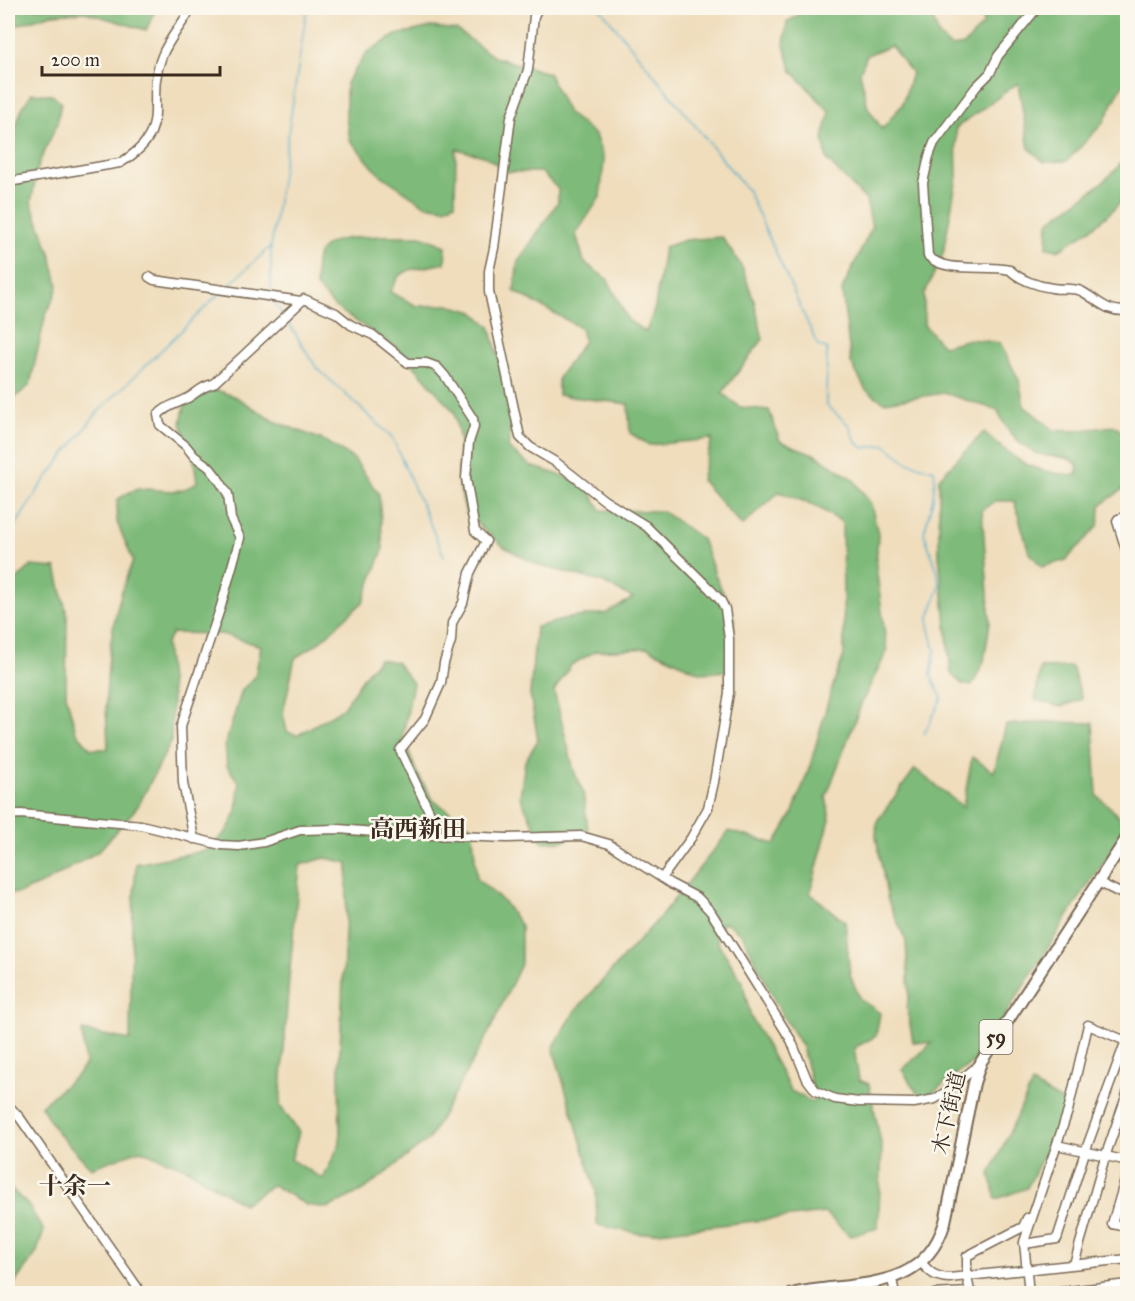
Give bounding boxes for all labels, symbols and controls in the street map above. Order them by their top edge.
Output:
scale bar [42,39,220,77]
text: 200 m [51,49,100,71]
district label: 高西新田 [370,814,466,844]
road number: 59 [980,1020,1012,1054]
street label: 木下街道 [927,1069,971,1157]
district label: 十余一 [39,1171,111,1201]

